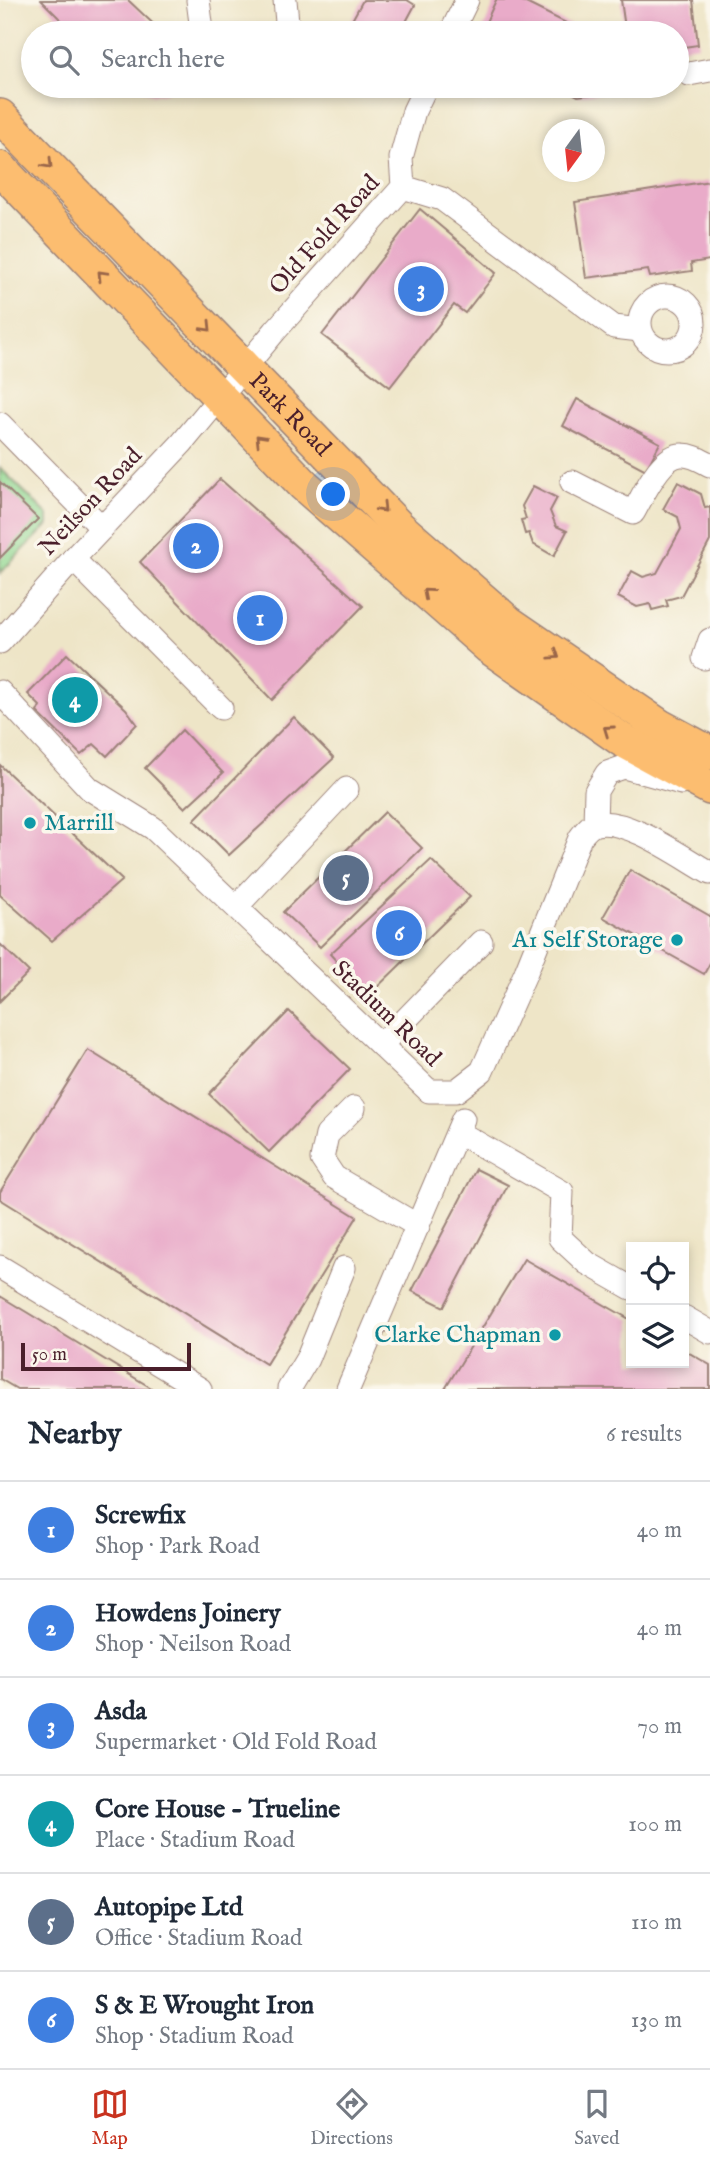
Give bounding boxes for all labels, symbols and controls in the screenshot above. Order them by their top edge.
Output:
search box [21,21,689,98]
icon: search [45,41,83,79]
text: Search here [101,43,225,76]
north arrow [542,119,605,182]
one-way arrow [39,156,52,169]
street label: Old Fold Road [263,168,387,301]
pin: 3 [398,263,444,315]
one-way arrow [98,270,111,283]
one-way arrow [198,319,211,332]
street label: Park Road [242,366,338,463]
one-way arrow [255,434,268,447]
street label: Neilson Road [33,441,149,563]
your location [316,477,350,511]
one-way arrow [373,500,386,513]
pin: 2 [173,520,219,572]
one-way arrow [422,589,435,601]
pin: 1 [237,592,283,644]
one-way arrow [547,647,560,659]
pin: 4 [52,674,98,726]
one-way arrow [603,725,616,738]
place label: Marrill [44,808,115,839]
marker: Marrill [22,815,38,831]
pin: 5 [323,852,369,904]
pin: 6 [376,907,422,959]
place label: A1 Self Storage [511,925,663,956]
marker: A1 Self Storage [669,932,685,948]
street label: Stadium Road [325,954,447,1074]
map controls [626,1242,689,1368]
button: locate [626,1242,689,1305]
button: layers [626,1305,689,1368]
place label: Clarke Chapman [374,1320,541,1351]
marker: Clarke Chapman [547,1327,563,1343]
scale bar [21,1340,191,1372]
text: 50 m [32,1343,67,1367]
text: Nearby [28,1416,121,1454]
text: 6 results [606,1420,682,1449]
text: Screwfix [95,1499,186,1532]
text: 1 [47,1516,55,1545]
text: 40 m [637,1516,682,1545]
text: Shop · Park Road [95,1532,260,1561]
text: Howdens Joinery [95,1597,281,1630]
text: 2 [46,1614,56,1643]
text: 40 m [637,1614,682,1643]
text: Shop · Neilson Road [95,1630,291,1659]
text: Asda [95,1695,147,1728]
text: 3 [47,1712,55,1741]
text: 70 m [637,1712,682,1741]
text: Supermarket · Old Fold Road [95,1728,377,1757]
text: Core House - Trueline [95,1793,340,1826]
text: 4 [45,1810,57,1839]
text: 100 m [628,1810,682,1839]
text: Place · Stadium Road [95,1826,295,1855]
text: Autopipe Ltd [95,1891,243,1924]
text: 5 [47,1908,55,1937]
text: 110 m [631,1908,682,1937]
text: Office · Stadium Road [95,1924,302,1953]
text: S & E Wrought Iron [95,1989,314,2022]
text: 6 [46,2006,56,2035]
text: 130 m [631,2006,682,2035]
text: Shop · Stadium Road [95,2022,294,2051]
tab: Map [91,2085,129,2151]
tab: Directions [310,2085,393,2151]
tab: Saved [574,2085,619,2151]

